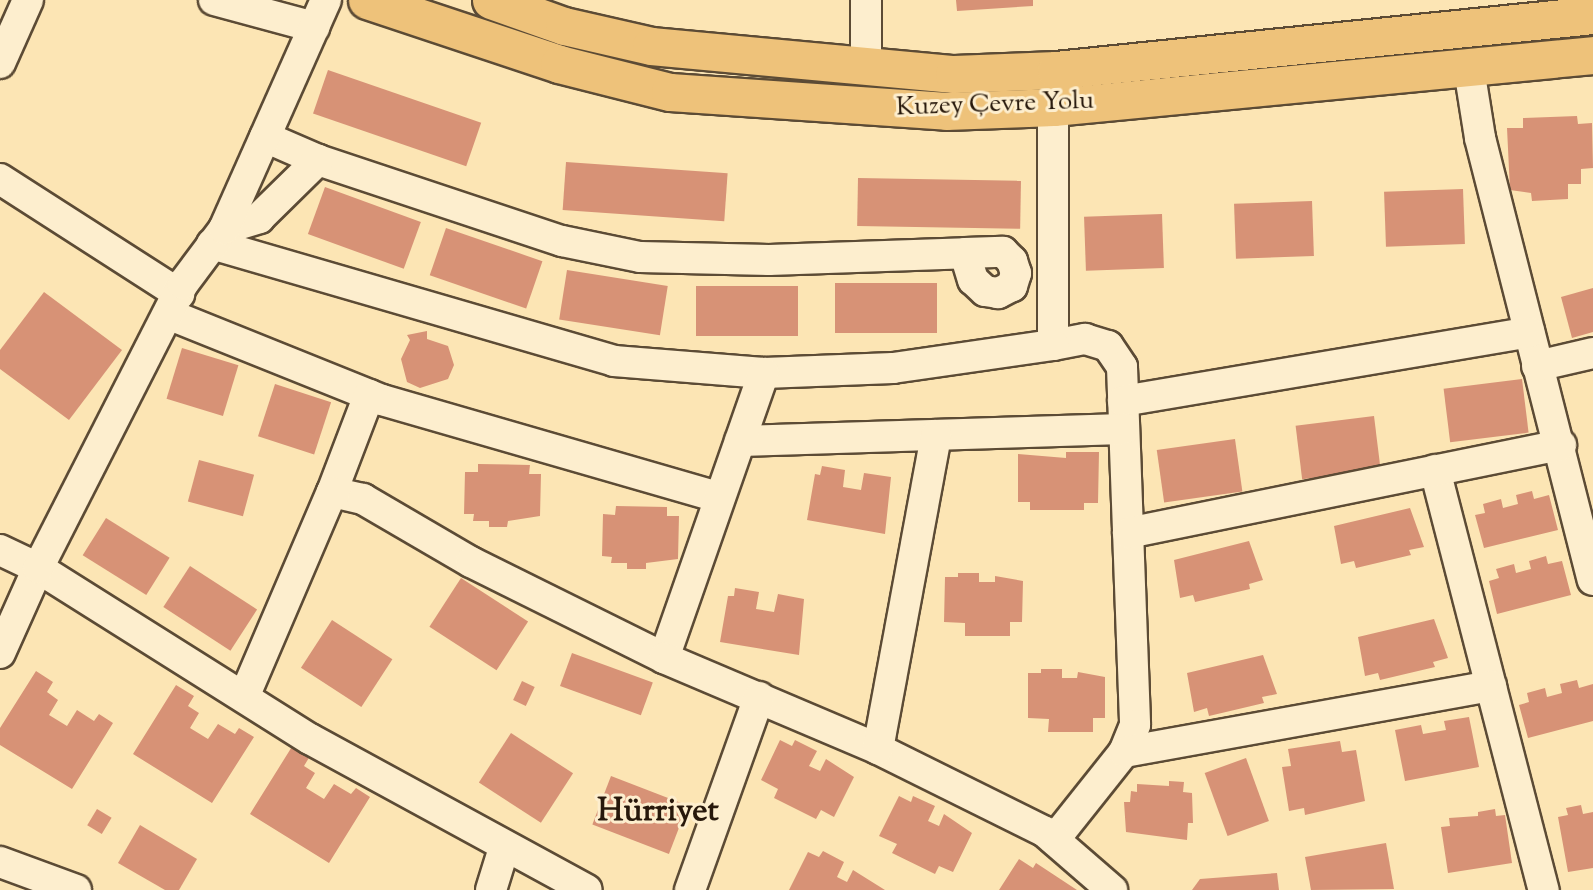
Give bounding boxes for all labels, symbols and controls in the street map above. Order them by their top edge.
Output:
street label: Kuzey Çevre Yolu [896,86,1094,124]
district label: Hürriyet [597,793,719,833]

